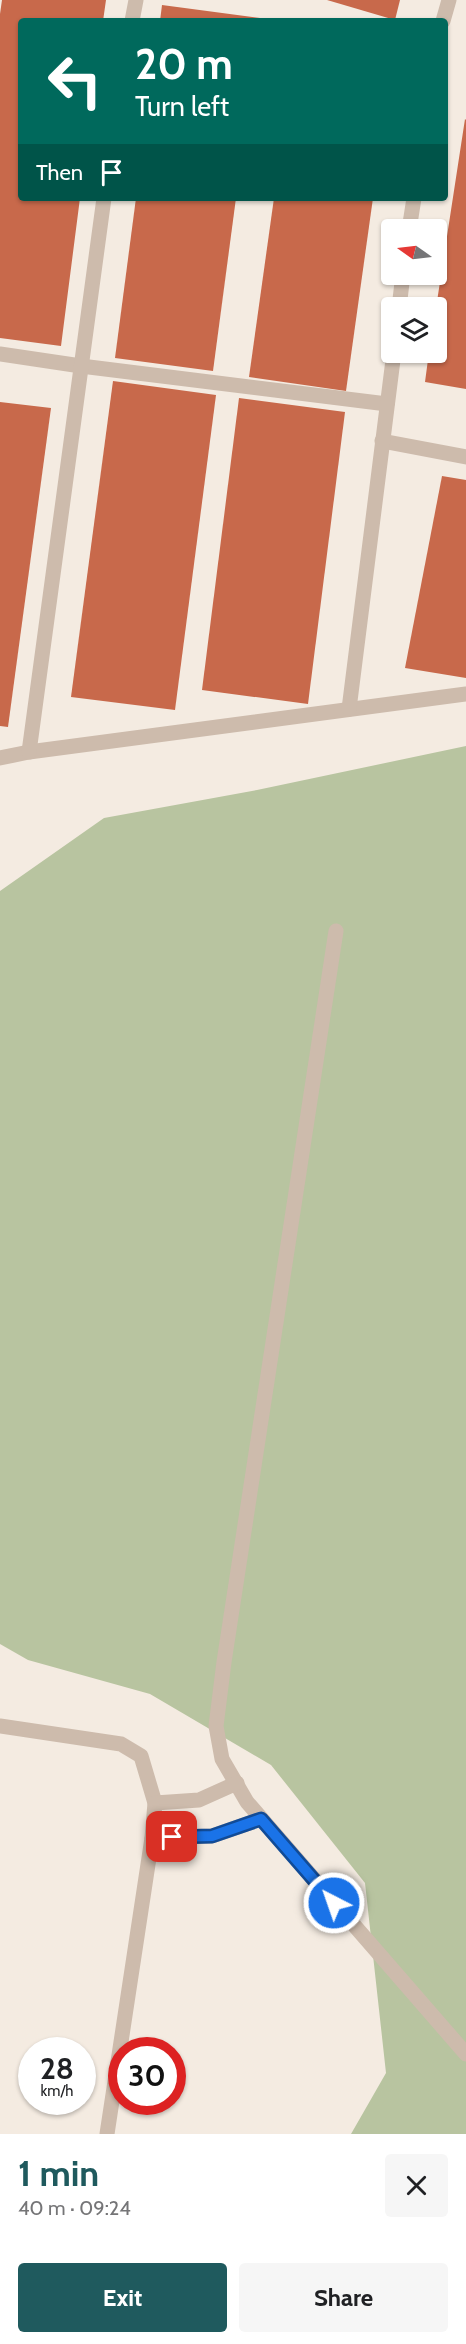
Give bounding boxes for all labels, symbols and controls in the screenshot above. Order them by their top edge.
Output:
text: 20 m [135,38,233,90]
icon: left [36,42,114,120]
text: Turn left [135,90,229,123]
icon: arrive [95,156,128,189]
text: Then [36,159,83,186]
north arrow [381,219,447,285]
map controls [381,219,447,363]
button: layers [381,297,447,363]
pin [146,1811,197,1862]
icon: arrive [155,1820,188,1853]
position arrow [302,1871,366,1935]
speed limit sign: 30 [108,2037,186,2115]
text: 28 [40,2050,74,2087]
text: km/h [41,2082,73,2100]
text: 1 min [18,2151,99,2195]
button: close [385,2154,448,2217]
text: 40 m · 09:24 [18,2196,131,2220]
button: Exit [18,2263,227,2332]
button: Share [239,2263,448,2332]

